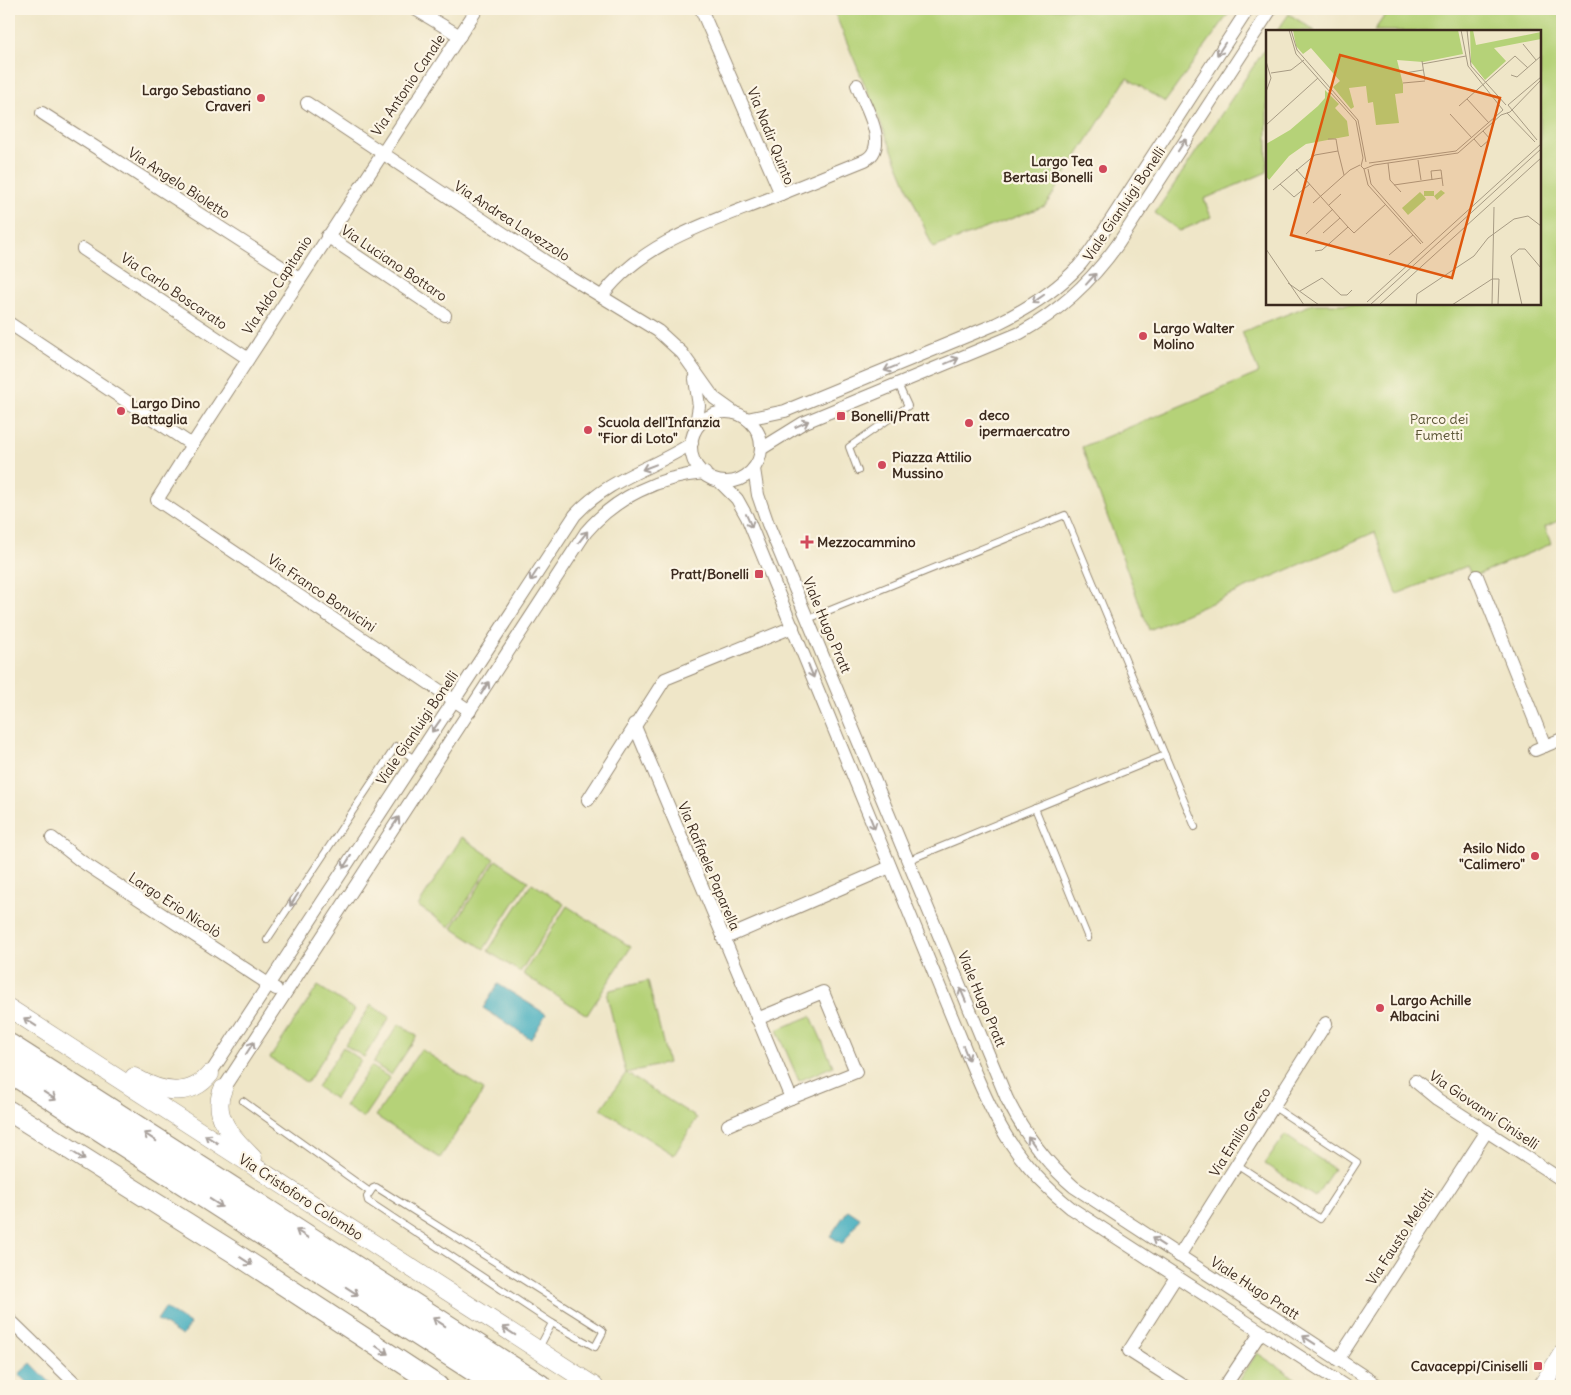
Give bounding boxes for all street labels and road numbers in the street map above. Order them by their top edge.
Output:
street label: Via Antonio Canale [367,31,449,139]
street label: Via Nadir Quinto [743,85,799,188]
street label: Via Angelo Bioletto [125,143,234,223]
street label: Viale Gianluigi Bonelli [1079,143,1169,265]
street label: Via Andrea Lavezzolo [451,177,573,265]
street label: Via Luciano Bottaro [338,221,451,305]
street label: Via Aldo Capitanio [238,232,316,338]
street label: Via Carlo Boscarato [117,249,231,333]
street label: Via Franco Bonvicini [264,550,380,636]
street label: Viale Hugo Pratt [799,574,855,676]
street label: Viale Gianluigi Bonelli [372,667,462,789]
street label: Via Raffaele Paparella [674,799,744,933]
street label: Largo Erio Nicolò [125,868,225,942]
street label: Viale Hugo Pratt [954,948,1010,1050]
street label: Via Giovanni Ciniselli [1426,1067,1542,1153]
street label: Via Emilio Greco [1205,1084,1275,1180]
street label: Via Cristoforo Colombo [235,1150,367,1244]
street label: Via Fausto Melotti [1362,1185,1438,1289]
street label: Viale Hugo Pratt [1207,1253,1303,1324]

